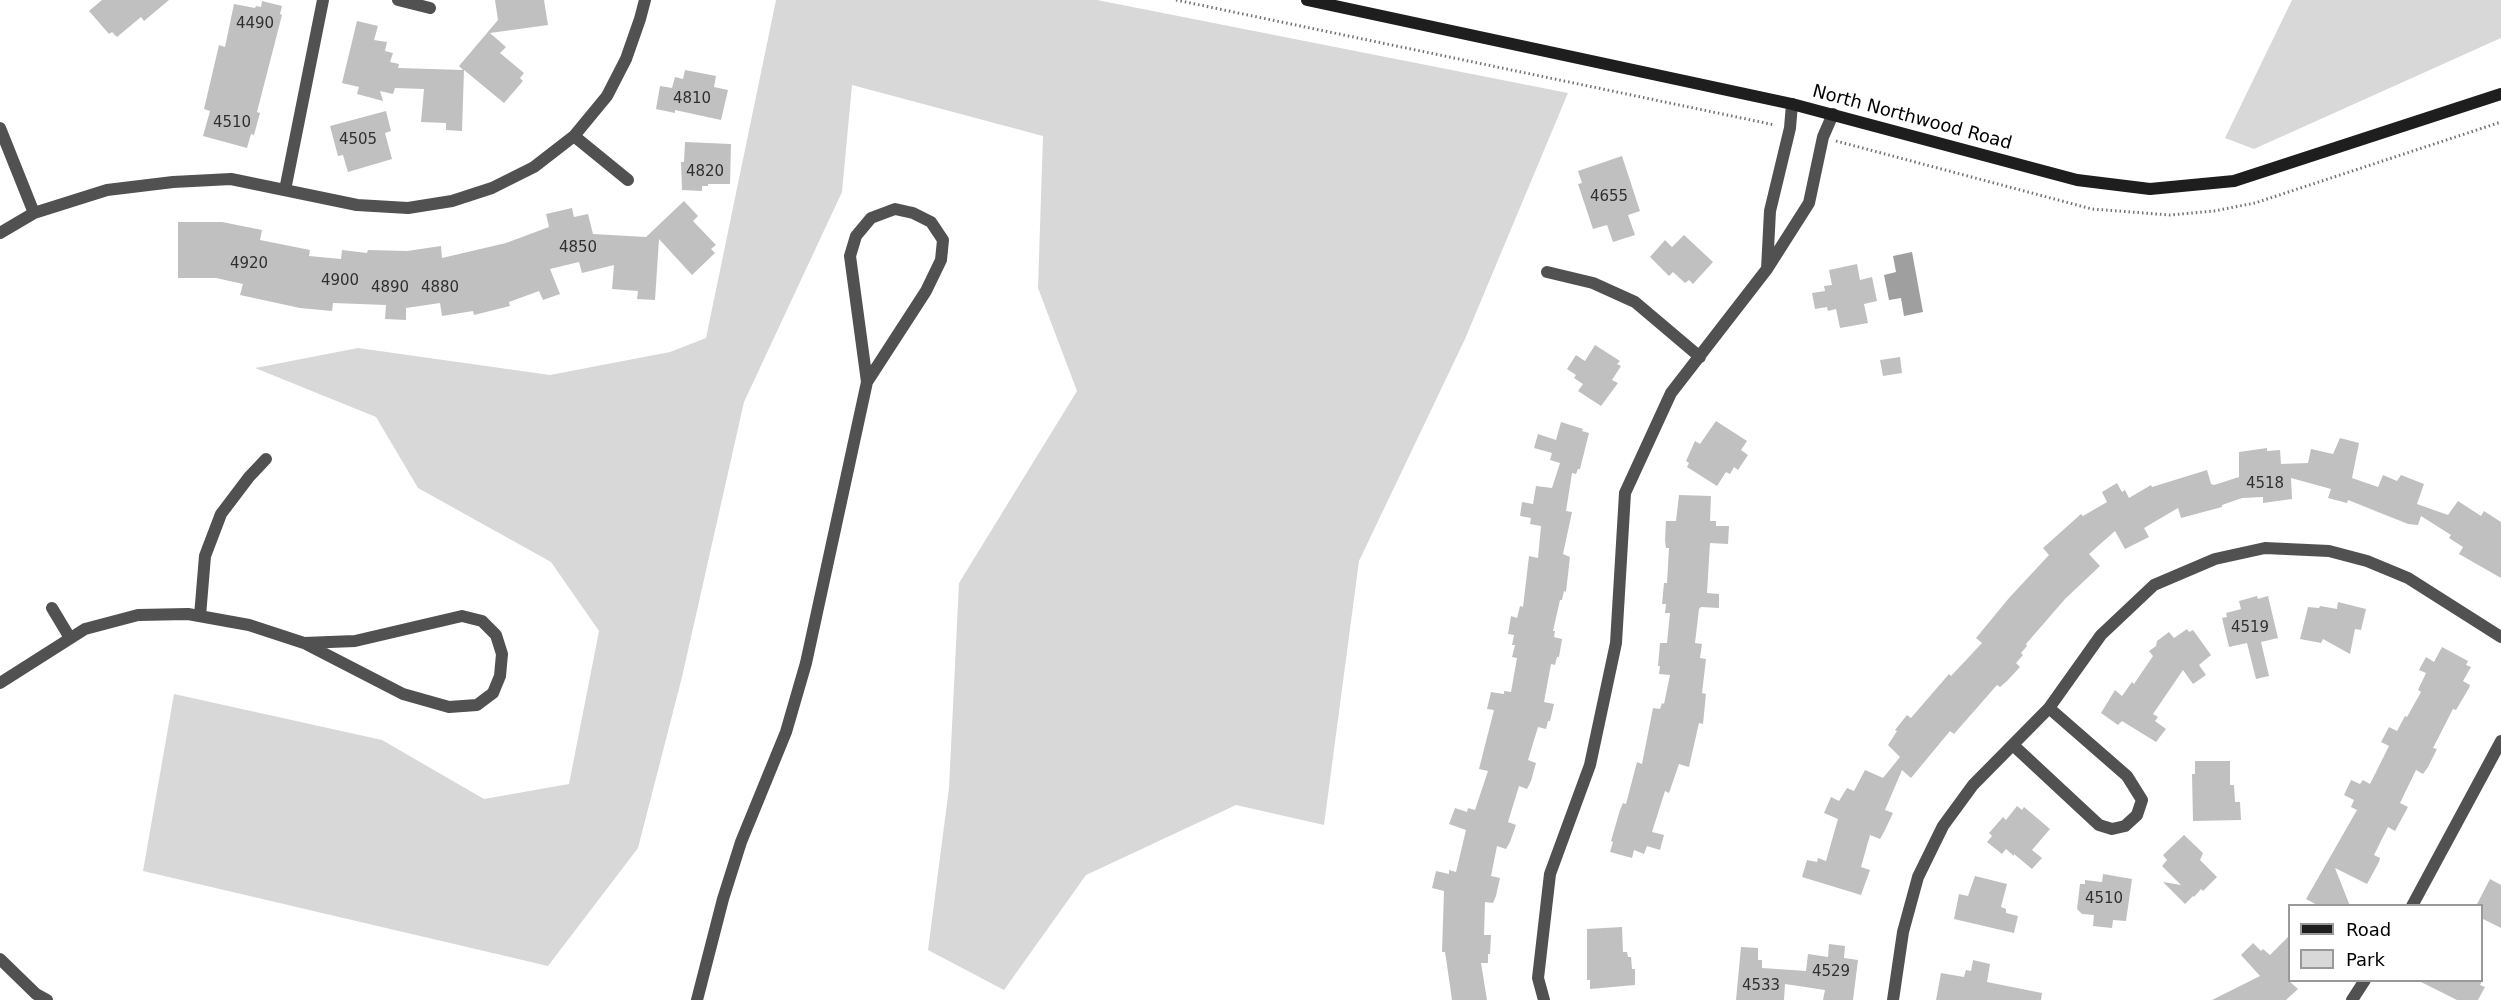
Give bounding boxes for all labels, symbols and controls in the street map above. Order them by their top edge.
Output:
house number: 4490 [236,15,274,33]
street label: North Northwood Road [1810,81,2014,155]
house number: 4810 [673,90,711,108]
house number: 4510 [213,114,251,132]
house number: 4505 [339,131,377,149]
house number: 4820 [686,163,724,181]
house number: 4655 [1590,188,1628,206]
house number: 4850 [559,239,597,257]
house number: 4920 [230,255,268,273]
house number: 4900 [321,272,359,290]
house number: 4890 [371,279,409,297]
house number: 4880 [421,279,459,297]
house number: 4518 [2246,475,2284,493]
house number: 4519 [2231,619,2269,637]
house number: 4510 [2085,890,2123,908]
legend [2288,904,2483,982]
text: Road [2346,919,2391,940]
text: Park [2346,949,2385,970]
house number: 4529 [1812,963,1850,981]
house number: 4533 [1742,977,1780,995]

